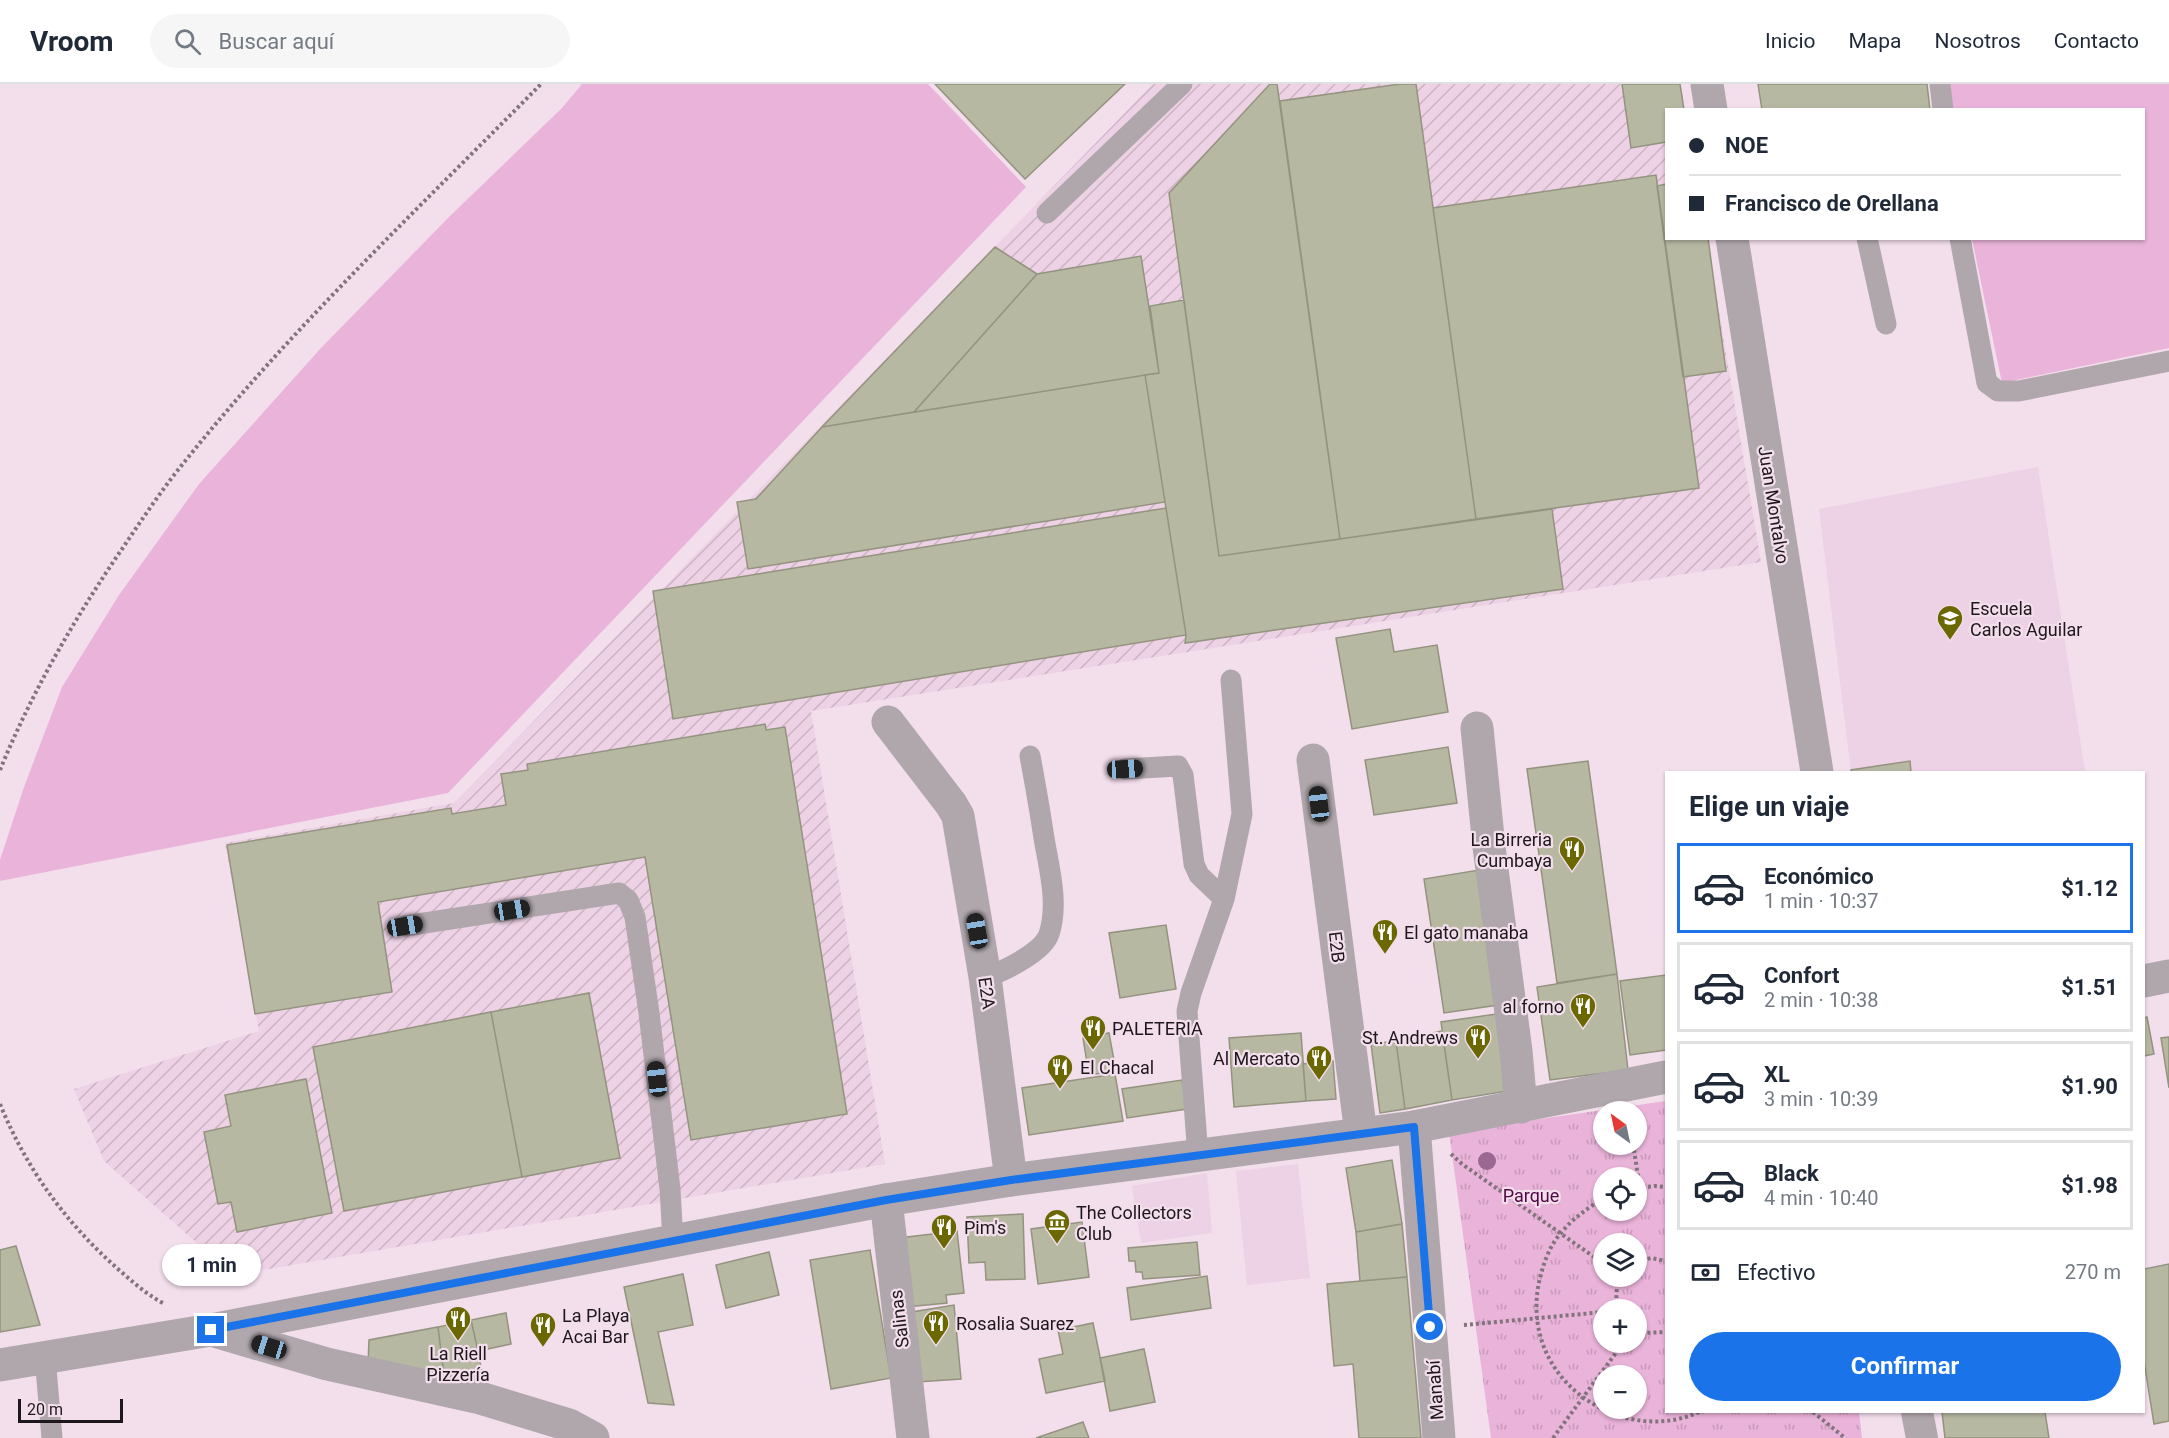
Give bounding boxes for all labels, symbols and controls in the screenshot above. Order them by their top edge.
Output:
search box [150,14,570,68]
text: Vroom [30,25,114,58]
icon: search [171,25,204,58]
text: Buscar aquí [219,29,334,54]
text: Inicio [1765,29,1815,53]
text: Mapa [1848,29,1901,53]
text: Nosotros [1934,29,2021,53]
text: Contacto [2054,29,2139,53]
text: NOE [1725,133,1768,158]
text: Francisco de Orellana [1725,191,1939,216]
street label: Juan Montalvo [1754,445,1794,565]
place label: Escuela Carlos Aguilar [1970,598,2082,640]
school or university icon: Escuela Carlos Aguilar [1935,603,1965,641]
car [1107,759,1143,779]
car [1308,785,1330,823]
text: Elige un viaje [1689,791,1849,823]
place label: La Birreria Cumbaya [1471,829,1552,871]
restaurant icon: La Birreria Cumbaya [1557,834,1587,872]
icon: car [1692,861,1746,915]
text: Económico [1764,864,1874,889]
text: $1.12 [2061,876,2118,901]
text: 1 min · 10:37 [1764,889,1879,913]
car [493,898,531,922]
car [965,912,989,950]
car [386,914,424,938]
restaurant icon: El gato manaba [1370,917,1400,955]
place label: El gato manaba [1404,922,1529,943]
street label: E2B [1325,930,1349,964]
icon: car [1692,960,1746,1014]
text: Confort [1764,963,1839,988]
text: $1.51 [2061,975,2118,1000]
street label: E2A [974,976,1000,1011]
text: 2 min · 10:38 [1764,988,1879,1012]
restaurant icon: al forno [1568,991,1598,1029]
place label: al forno [1503,996,1564,1017]
restaurant icon: PALETERIA [1078,1013,1108,1051]
place label: PALETERIA [1112,1018,1203,1039]
restaurant icon: St. Andrews [1463,1022,1493,1060]
place label: St. Andrews [1362,1027,1458,1048]
restaurant icon: Al Mercato [1304,1043,1334,1081]
place label: Al Mercato [1213,1048,1300,1069]
restaurant icon: El Chacal [1045,1052,1075,1090]
place label: El Chacal [1080,1057,1154,1078]
icon: car [1692,1059,1746,1113]
car [646,1060,668,1098]
text: XL [1764,1062,1790,1087]
text: $1.90 [2061,1074,2118,1099]
text: 3 min · 10:39 [1764,1087,1879,1111]
north arrow [1593,1101,1647,1155]
map controls [1593,1101,1647,1419]
icon: car [1692,1158,1746,1212]
text: Black [1764,1161,1819,1186]
button: locate [1593,1167,1647,1221]
text: $1.98 [2061,1173,2118,1198]
park label: Parque [1503,1185,1559,1206]
text: 4 min · 10:40 [1764,1186,1879,1210]
place label: The Collectors Club [1076,1202,1192,1244]
museum icon: The Collectors Club [1042,1207,1072,1245]
restaurant icon: Pim's [929,1212,959,1250]
place label: Pim's [964,1217,1006,1238]
button: layers [1593,1233,1647,1287]
callout: 1 min [162,1243,260,1285]
text: 1 min [186,1253,237,1277]
icon: cash [1689,1256,1722,1289]
text: Efectivo [1737,1260,1815,1285]
text: 270 m [2065,1260,2121,1284]
street label: Salinas [885,1289,913,1349]
button: + [1593,1299,1647,1353]
restaurant icon: La Riell Pizzería [443,1304,473,1342]
place label: La Playa Acai Bar [562,1305,630,1347]
restaurant icon: Rosalia Suarez [921,1308,951,1346]
restaurant icon: La Playa Acai Bar [528,1310,558,1348]
place label: Rosalia Suarez [956,1313,1074,1334]
route start [1416,1313,1443,1340]
route end [197,1316,224,1343]
button: Confirmar [1689,1332,2121,1401]
car [249,1333,289,1361]
place label: La Riell Pizzería [426,1343,490,1385]
street label: Manabí [1422,1359,1448,1421]
button: − [1593,1365,1647,1419]
scale bar [18,1396,123,1424]
text: 20 m [27,1400,63,1419]

